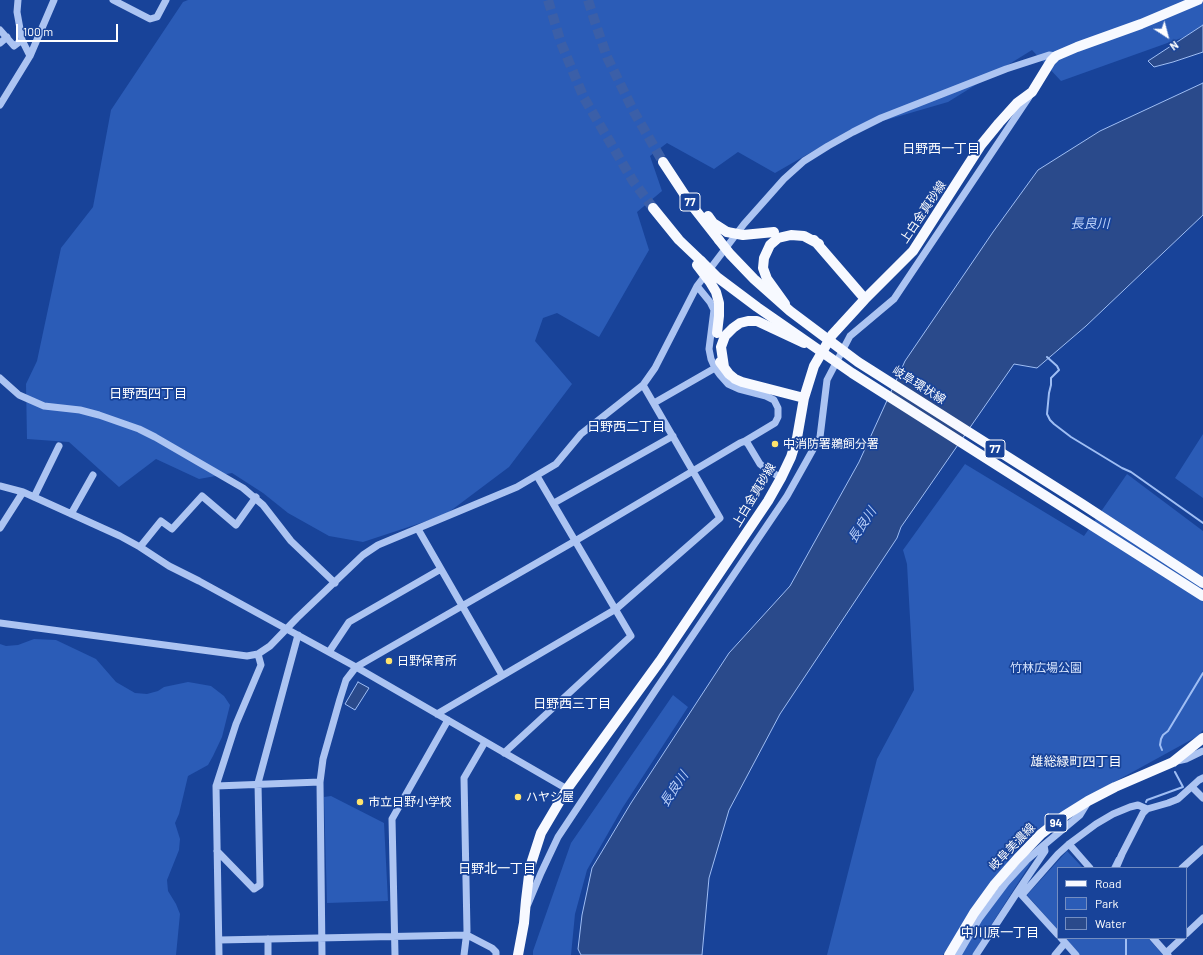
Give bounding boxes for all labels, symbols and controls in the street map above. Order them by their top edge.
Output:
scale bar [18,16,120,42]
north arrow [1147,16,1187,56]
text: 100 m [23,24,53,38]
text: N [1168,39,1181,54]
district label: 日野西一丁目 [902,141,980,157]
street label: 上白金真砂線 [897,178,949,246]
road number: 77 [680,193,700,211]
water label: 長良川 [1071,216,1109,232]
street label: 岐阜環状線 [890,363,948,407]
district label: 日野西四丁目 [109,386,187,402]
district label: 日野西二丁目 [587,419,665,435]
place label: 中消防署鵜飼分署 [783,437,879,451]
marker: 中消防署鵜飼分署 [770,439,780,449]
road number: 77 [985,440,1005,458]
street label: 上白金真砂線 [729,460,779,530]
water label: 長良川 [845,504,879,546]
place label: 日野保育所 [397,654,457,668]
marker: 日野保育所 [384,656,394,666]
park label: 竹林広場公園 [1010,661,1082,675]
district label: 日野西三丁目 [533,696,611,712]
district label: 雄総緑町四丁目 [1031,754,1121,770]
water label: 長良川 [657,768,691,810]
place label: ハヤシ屋 [526,790,574,804]
marker: ハヤシ屋 [513,792,523,802]
place label: 市立日野小学校 [368,795,452,809]
marker: 市立日野小学校 [355,797,365,807]
road number: 94 [1045,814,1067,832]
street label: 岐阜美濃線 [986,820,1038,874]
district label: 日野北一丁目 [458,861,536,877]
legend [1057,867,1187,939]
text: Road [1095,876,1122,890]
text: Park [1095,896,1119,910]
text: Water [1095,916,1126,930]
district label: 中川原一丁目 [961,925,1039,941]

